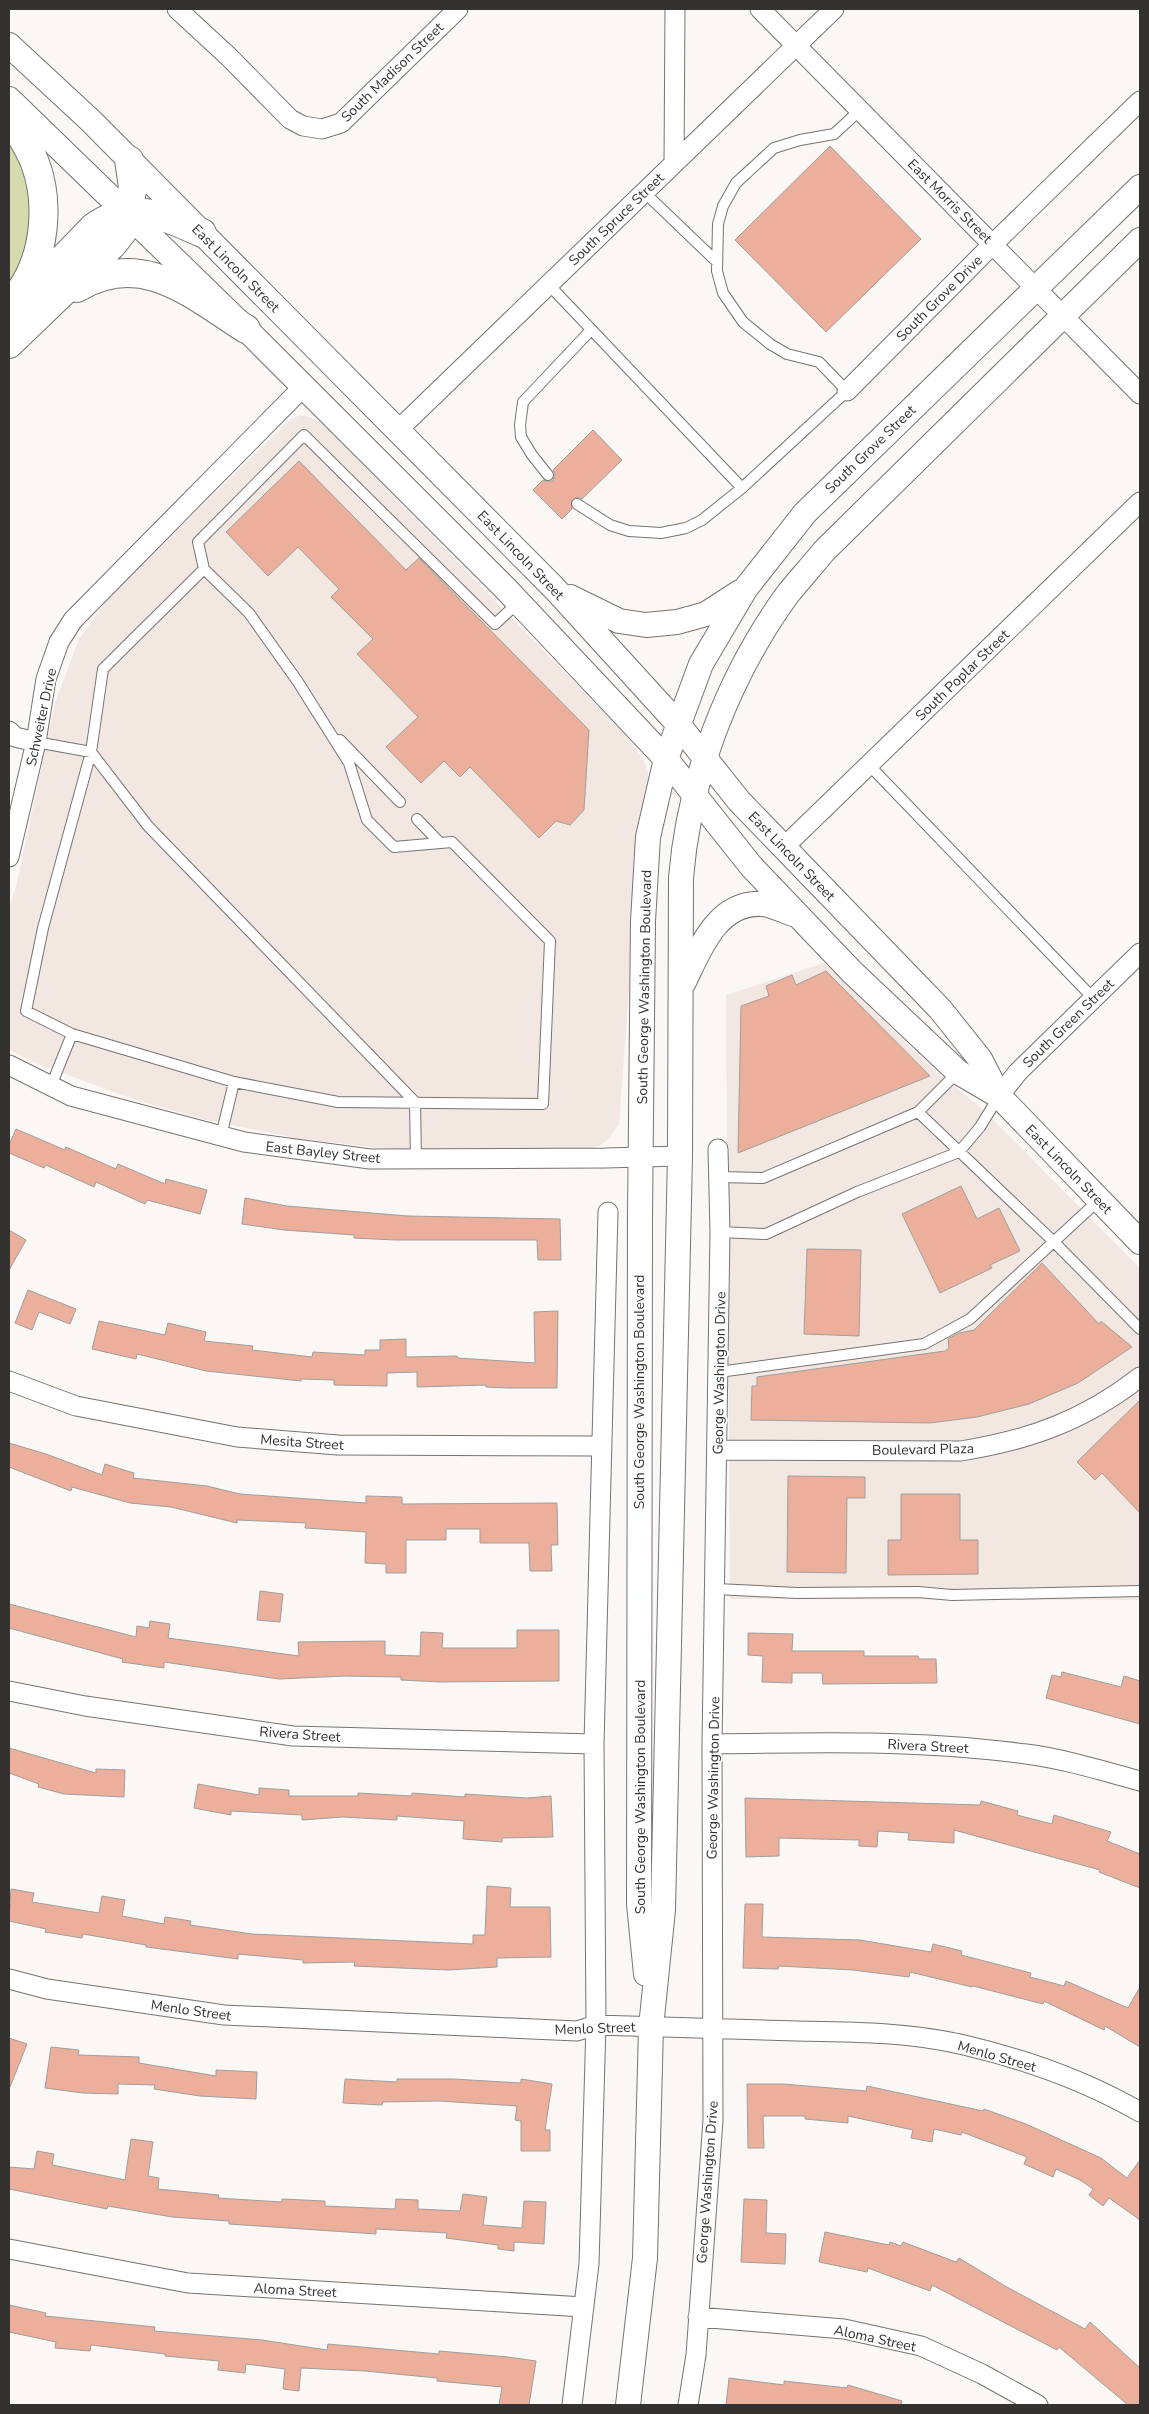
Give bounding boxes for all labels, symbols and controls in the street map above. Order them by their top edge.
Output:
street label: South Madison Street [337,18,448,126]
street label: East Morris Street [903,155,996,248]
street label: South Spruce Street [564,169,668,270]
street label: East Lincoln Street [187,220,284,317]
street label: South Grove Drive [892,251,987,346]
street label: South Grove Street [821,401,920,498]
street label: East Lincoln Street [473,506,568,604]
street label: South Poplar Street [911,626,1013,725]
street label: Schweiter Drive [22,666,61,768]
street label: East Lincoln Street [744,807,839,905]
street label: South George Washington Boulevard [633,870,656,1104]
street label: South Green Street [1018,975,1118,1072]
street label: East Lincoln Street [1021,1120,1116,1218]
street label: East Bayley Street [265,1137,381,1168]
street label: South George Washington Boulevard [630,1275,649,1509]
street label: George Washington Drive [709,1291,730,1455]
street label: Mesita Street [260,1430,344,1455]
street label: Boulevard Plaza [872,1439,974,1460]
street label: South George Washington Boulevard [631,1680,650,1914]
street label: George Washington Drive [703,1696,724,1860]
street label: Rivera Street [259,1722,341,1747]
street label: Rivera Street [887,1735,969,1758]
street label: Menlo Street [149,1995,232,2026]
street label: Menlo Street [554,2018,636,2039]
street label: Menlo Street [955,2036,1039,2077]
street label: George Washington Drive [692,2100,723,2264]
street label: Aloma Street [253,2279,337,2302]
street label: Aloma Street [832,2321,918,2356]

